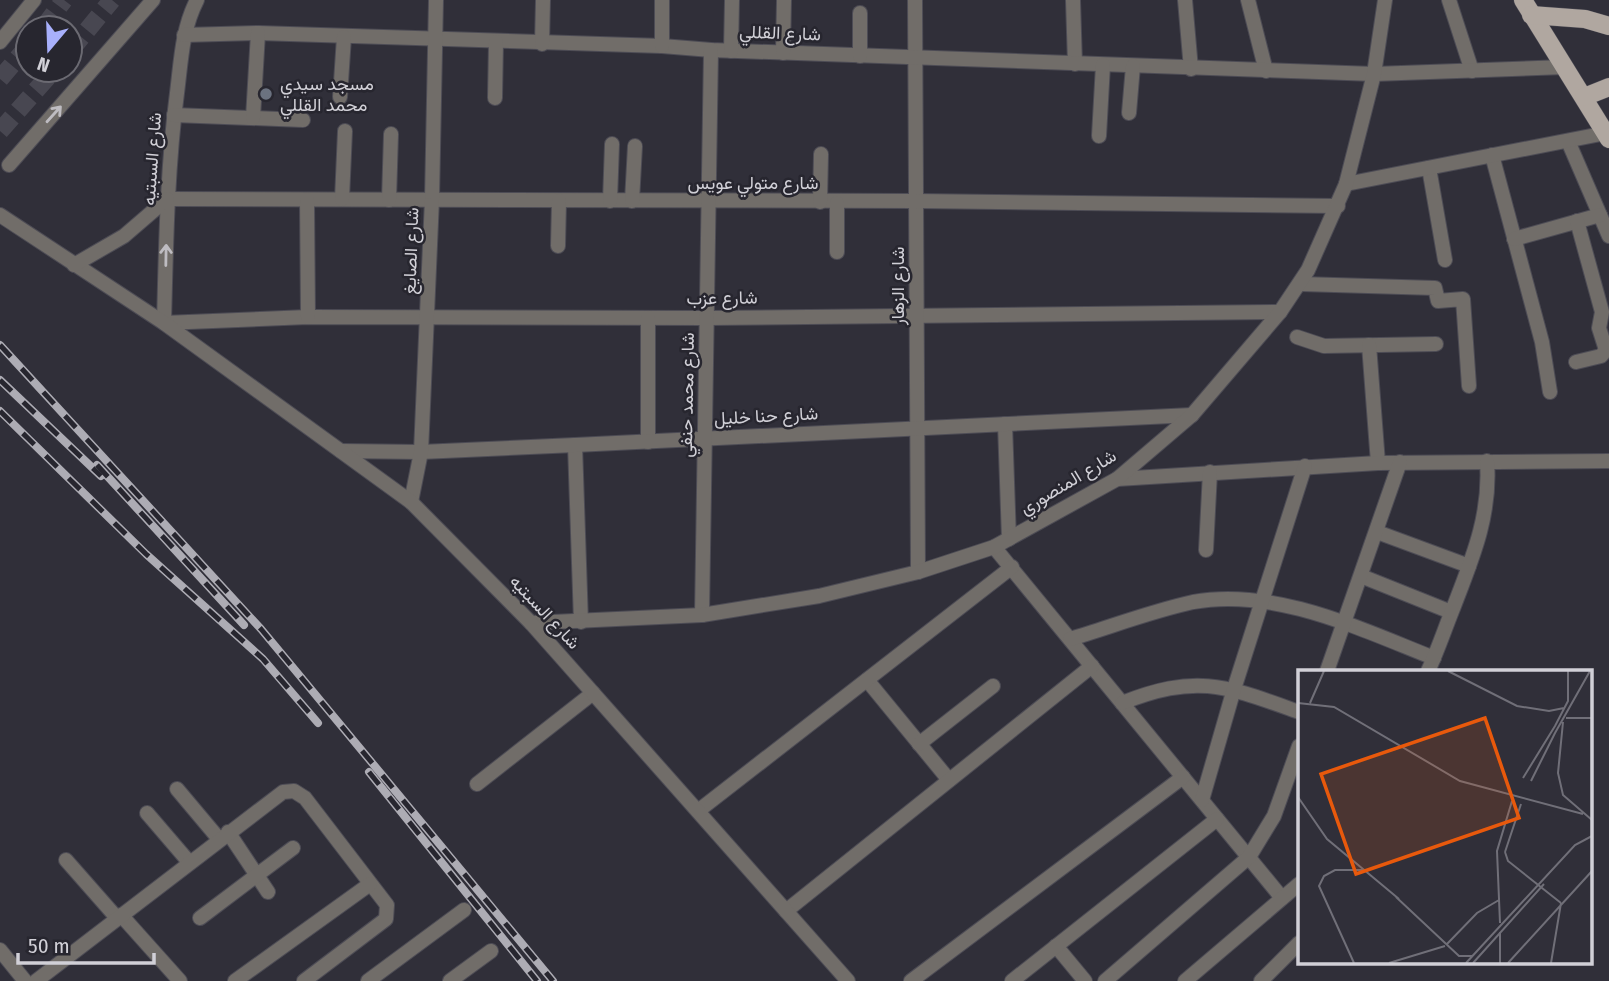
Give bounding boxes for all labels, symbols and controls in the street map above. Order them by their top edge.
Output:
north arrow [14,14,84,84]
street label: شارع القللي [739,21,821,49]
text: N [34,52,53,77]
place label: مسجد سيدي محمد القللي [280,73,374,120]
marker: مسجد سيدي محمد القللي [258,86,274,102]
one-way arrow [46,106,62,124]
street label: شارع السبتيه [138,112,167,206]
street label: شارع متولي عويس [688,172,818,198]
street label: شارع الصايغ [398,207,425,295]
one-way arrow [159,244,172,267]
street label: شارع الزهار [887,247,910,326]
street label: شارع عزب [686,286,758,311]
street label: شارع محمد حنفي [675,332,703,458]
street label: شارع حنا خليل [713,402,819,431]
street label: شارع المنصوري [1016,445,1122,523]
street label: شارع السبتيه [504,570,585,654]
inset map [1298,670,1592,964]
scale bar [18,922,154,966]
text: 50 m [28,933,70,959]

